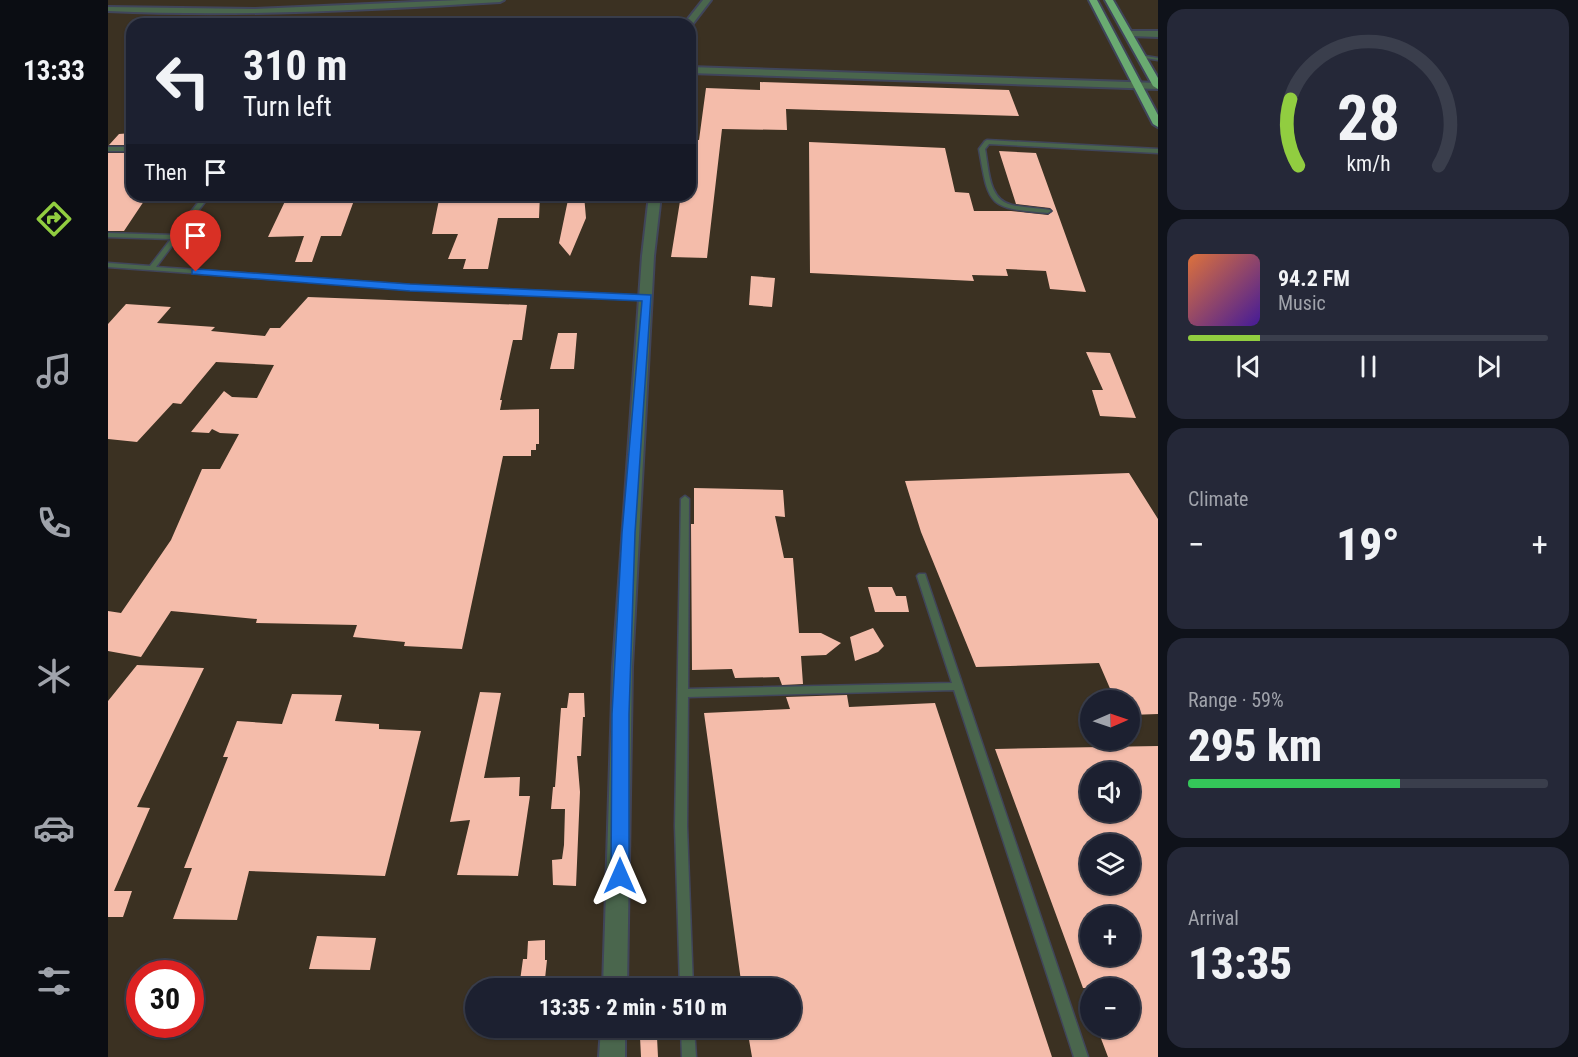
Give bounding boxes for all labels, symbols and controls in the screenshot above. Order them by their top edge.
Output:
text: 310 m [243,41,348,90]
icon: left [144,42,222,120]
text: 13:33 [23,55,85,87]
text: 28 [1336,82,1400,155]
text: Turn left [243,91,332,123]
text: km/h [1346,152,1390,177]
icon: arrive [199,156,232,189]
text: Then [144,160,187,185]
icon: directions [33,198,75,240]
pin [170,210,221,272]
icon: arrive [179,219,212,252]
text: 94.2 FM [1278,266,1350,291]
text: Music [1278,291,1326,315]
icon: music [33,350,75,392]
icon: previous [1232,350,1265,383]
icon: pause [1352,350,1385,383]
icon: next [1472,350,1505,383]
text: Climate [1188,487,1248,511]
icon: phone [33,502,75,544]
text: 19° [1336,518,1400,571]
text: − [1188,525,1205,564]
text: + [1532,525,1548,564]
icon: climate [33,655,75,697]
text: Range · 59% [1188,688,1284,712]
north arrow [1080,690,1140,750]
map controls [1080,690,1140,1038]
text: 295 km [1188,719,1322,772]
button: sound [1080,762,1140,822]
icon: car [33,807,75,849]
button: layers [1080,834,1140,894]
position arrow [588,844,652,908]
button: + [1080,906,1140,966]
text: Arrival [1188,906,1239,930]
text: 13:35 [1188,937,1292,990]
icon: filters [33,960,75,1002]
speed limit sign: 30 [126,960,204,1038]
button: − [1080,978,1140,1038]
text: 13:35 · 2 min · 510 m [539,995,727,1020]

